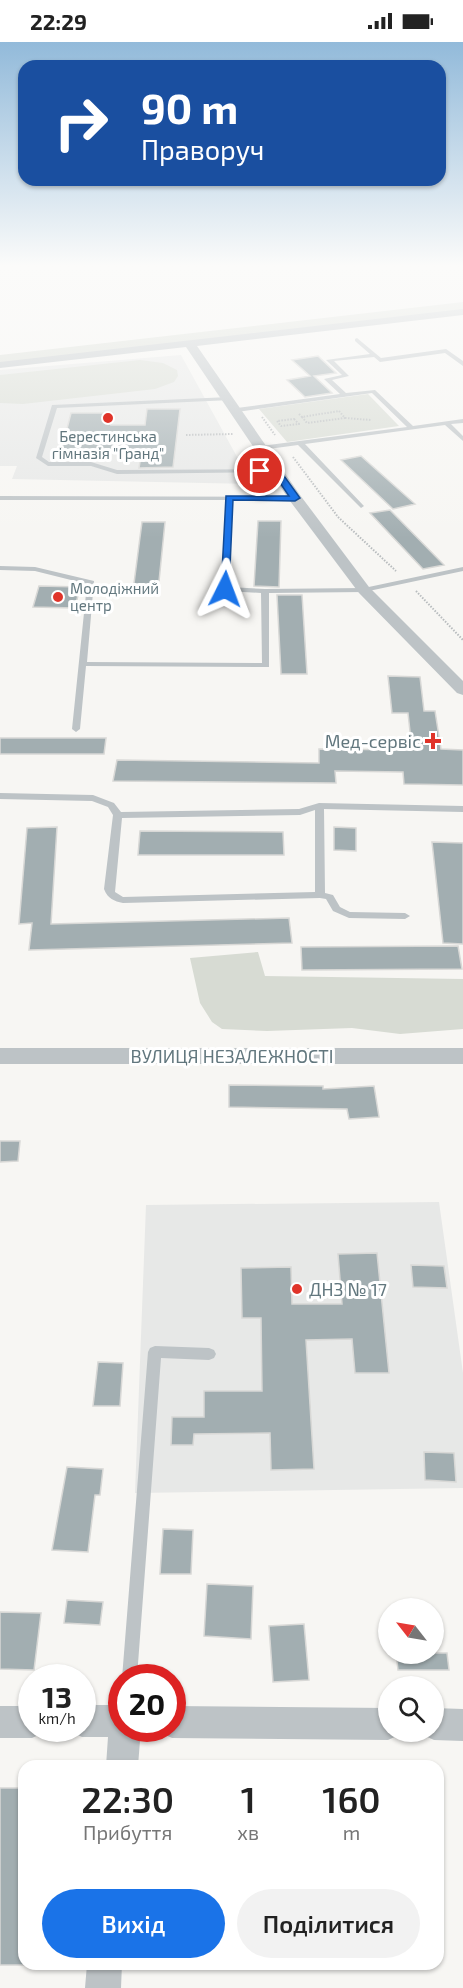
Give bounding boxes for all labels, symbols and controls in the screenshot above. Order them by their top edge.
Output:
text: 22:29 [30,8,87,34]
text: 90 m [141,82,238,132]
icon: right [42,84,120,162]
text: Праворуч [141,133,264,165]
marker: Берестинська гімназія "Гранд" [101,411,115,425]
place label: Берестинська гімназія "Гранд" [52,427,164,462]
pin [234,445,285,496]
icon: arrive [243,454,276,487]
position arrow [193,557,257,621]
place label: Молодіжний центр [70,579,159,614]
marker: Молодіжний центр [51,590,65,604]
place label: Мед-сервіс [325,730,421,752]
marker: Мед-сервіс [426,734,440,748]
street label: ВУЛИЦЯ НЕЗАЛЕЖНОСТІ [131,1045,333,1067]
place label: ДНЗ № 17 [309,1278,387,1300]
marker: ДНЗ № 17 [290,1282,304,1296]
north arrow [378,1598,444,1664]
map controls [378,1598,444,1742]
speed limit sign: 20 [108,1664,186,1742]
button: search [378,1676,444,1742]
text: 13 [42,1678,72,1714]
text: km/h [38,1709,76,1727]
text: 22:30 [81,1777,174,1820]
text: 1 [241,1777,256,1820]
text: 160 [322,1777,381,1820]
text: Прибуття [83,1820,172,1844]
text: хв [237,1820,259,1844]
text: m [343,1820,360,1844]
button: Вихід [42,1889,225,1958]
button: Поділитися [237,1889,420,1958]

